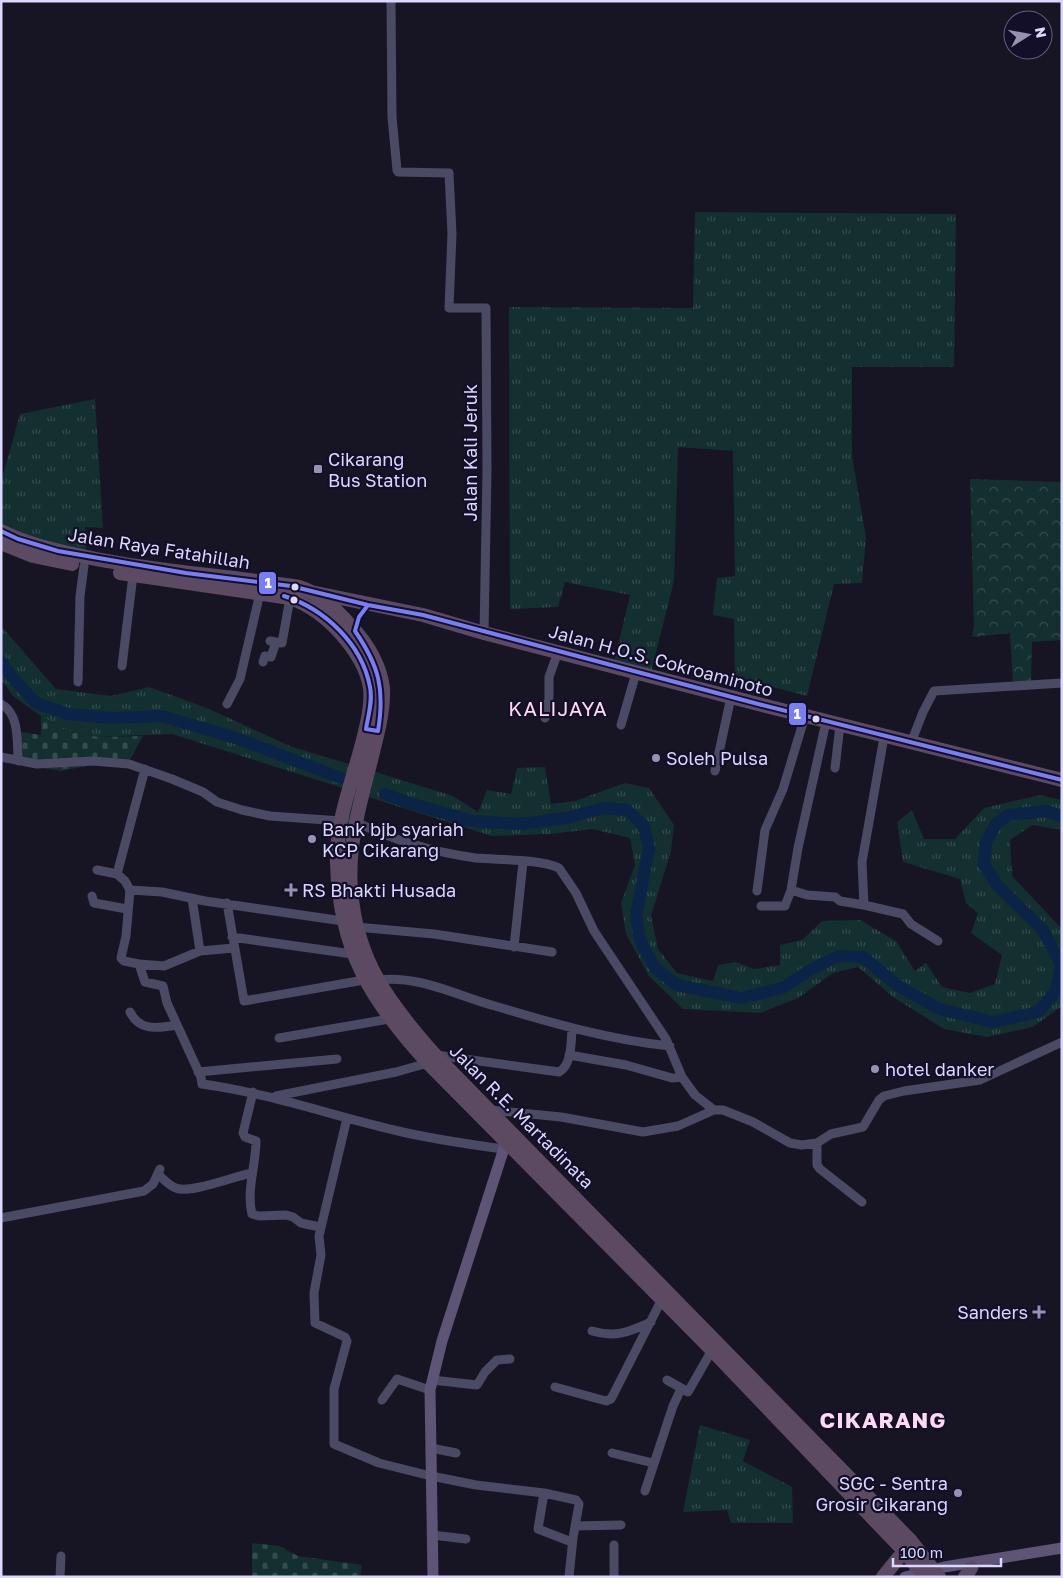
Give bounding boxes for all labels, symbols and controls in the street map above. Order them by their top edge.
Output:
north arrow [1003,10,1053,60]
text: N [1032,26,1051,39]
street label: Jalan Kali Jeruk [459,384,481,522]
place label: Cikarang Bus Station [328,448,427,491]
marker: Cikarang Bus Station [312,463,324,475]
street label: Jalan Raya Fatahillah [66,523,252,573]
line badge: 1 [258,571,277,595]
text: 1 [264,574,272,591]
unlabelled marker [290,582,300,592]
unlabelled marker [289,595,299,605]
street label: Jalan H.O.S. Cokroaminoto [546,619,776,701]
district label: KALIJAYA [508,696,608,720]
line badge: 1 [788,702,807,726]
text: 1 [793,705,801,722]
unlabelled marker [811,714,821,724]
place label: Soleh Pulsa [666,747,768,769]
marker: Soleh Pulsa [650,752,662,764]
place label: Bank bjb syariah KCP Cikarang [322,818,464,861]
marker: Bank bjb syariah KCP Cikarang [306,833,318,845]
place label: RS Bhakti Husada [302,879,456,901]
marker: RS Bhakti Husada [284,883,298,897]
street label: Jalan R.E. Martadinata [445,1039,599,1193]
place label: hotel danker [885,1058,994,1080]
marker: hotel danker [869,1063,881,1075]
place label: Sanders [957,1301,1028,1323]
marker: Sanders [1032,1305,1046,1319]
district label: CIKARANG [820,1406,946,1433]
place label: SGC - Sentra Grosir Cikarang [815,1472,948,1515]
marker: SGC - Sentra Grosir Cikarang [952,1487,964,1499]
scale bar [893,1536,1000,1568]
text: 100 m [900,1543,943,1561]

